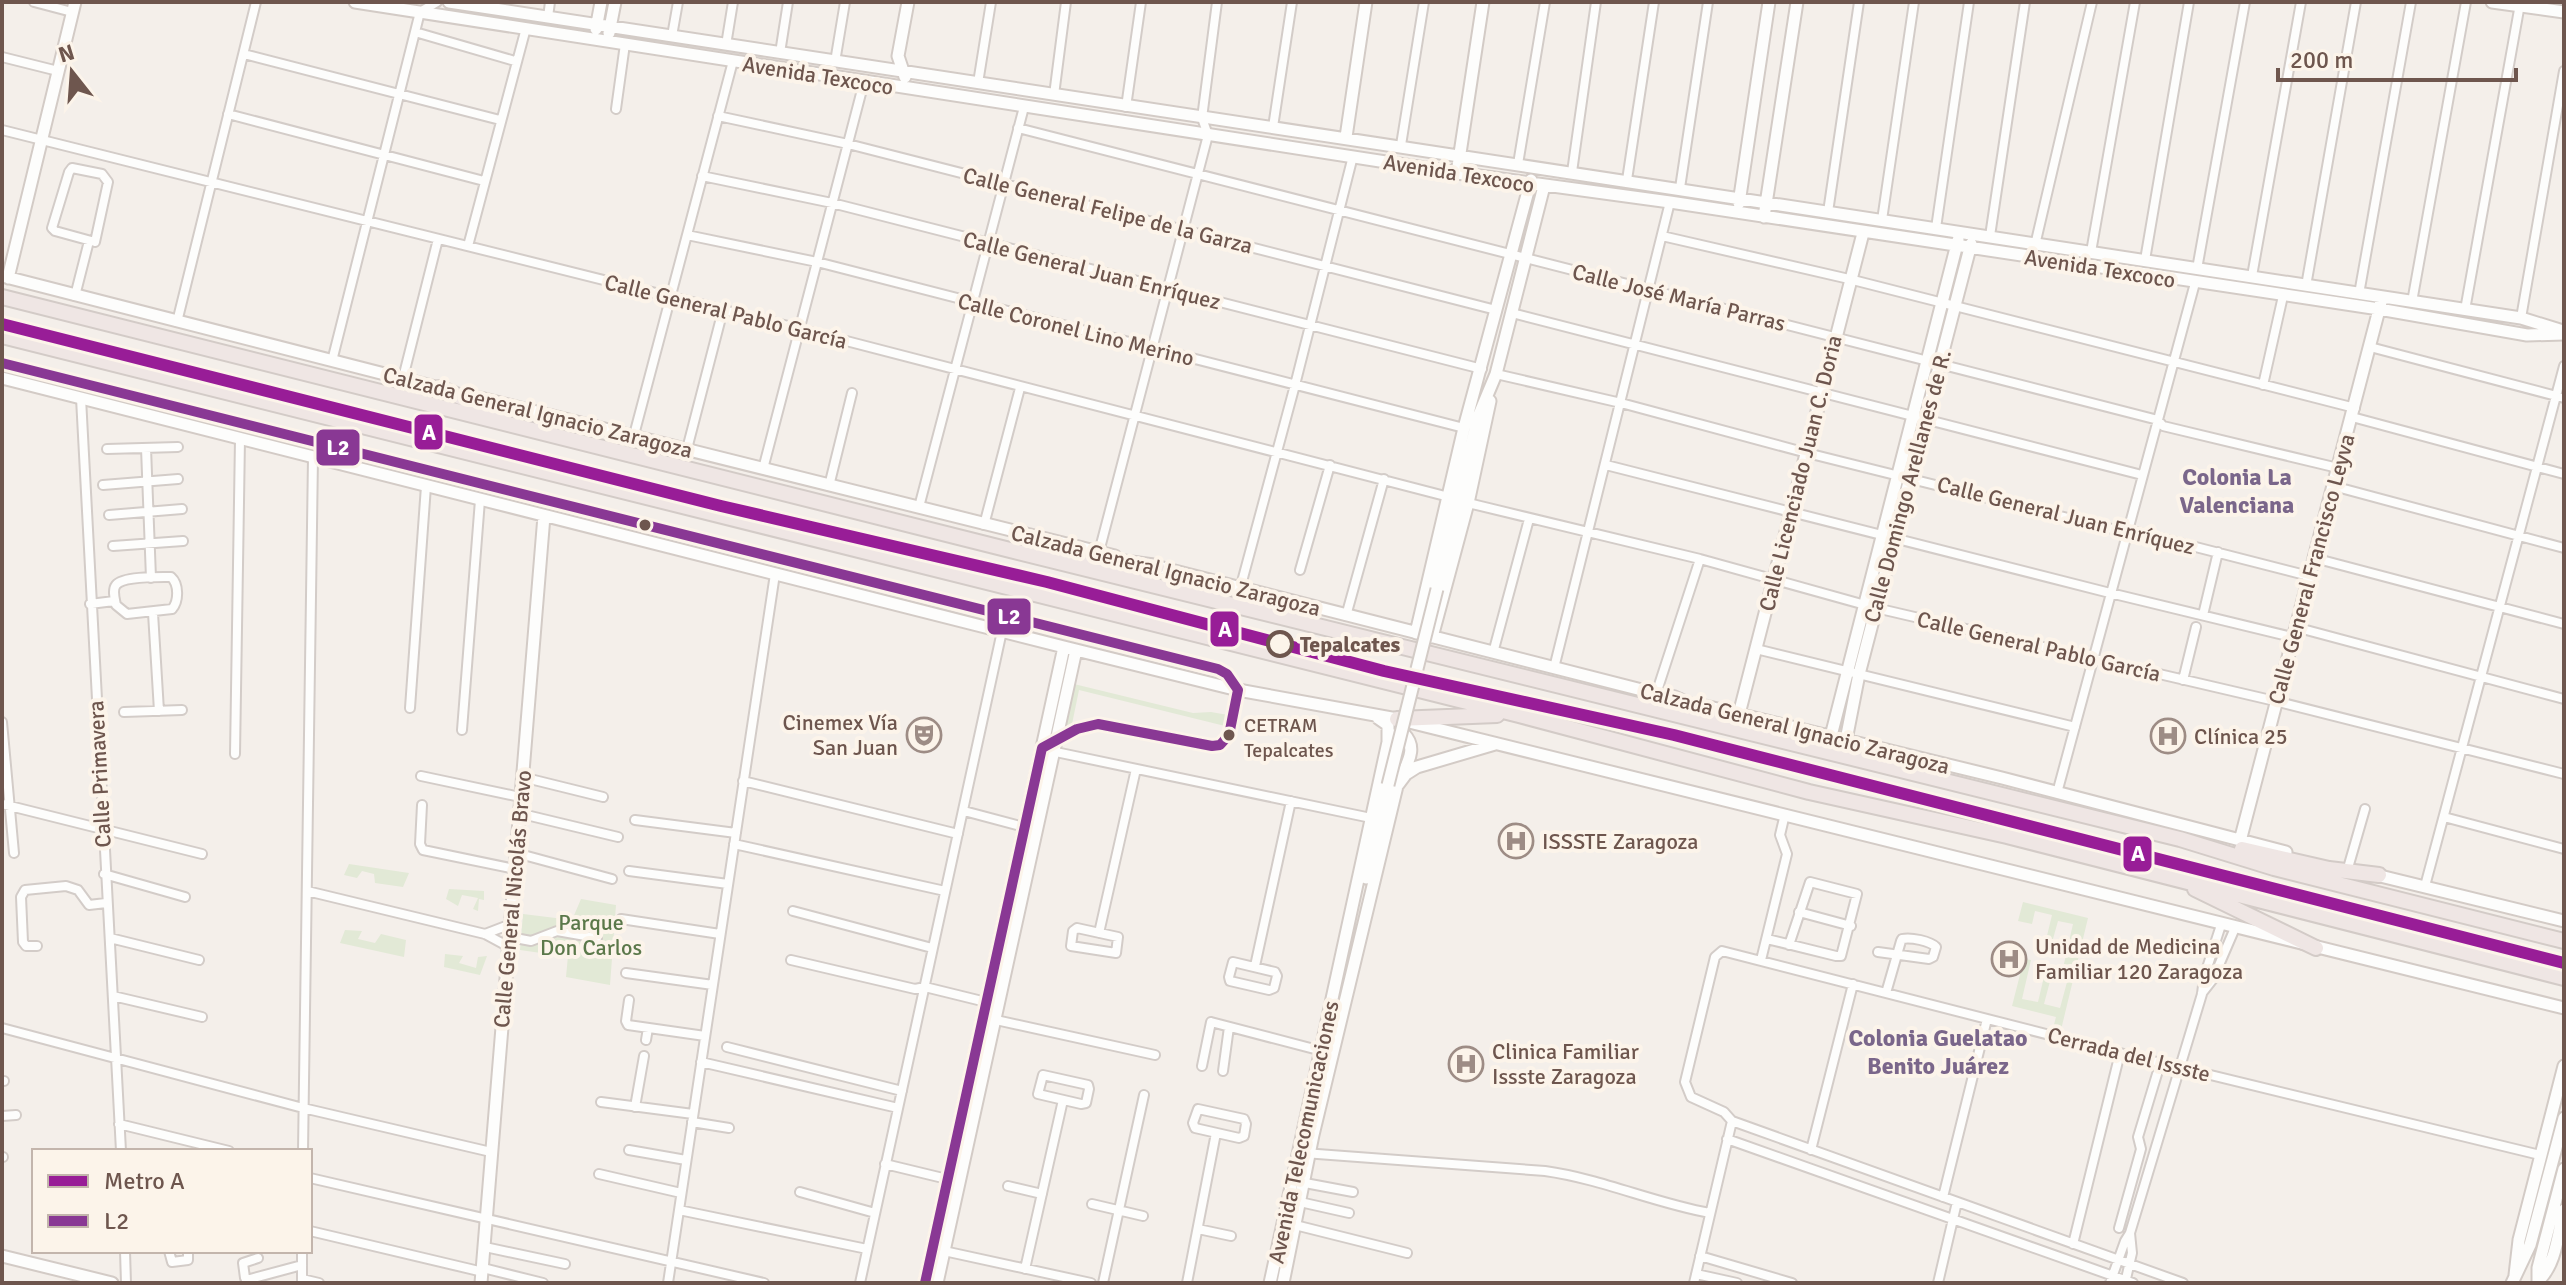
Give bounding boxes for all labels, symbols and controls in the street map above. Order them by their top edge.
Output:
north arrow [32,32,112,112]
scale bar [2278,32,2516,82]
text: N [55,38,78,69]
text: 200 m [2290,45,2353,75]
street label: Avenida Texcoco [740,50,895,101]
street label: Avenida Texcoco [1381,148,1536,199]
street label: Calle General Felipe de la Garza [960,161,1255,260]
street label: Calle General Juan Enríquez [960,225,1224,316]
street label: Avenida Texcoco [2022,243,2177,294]
street label: Calle José María Parras [1570,258,1788,337]
street label: Calle General Pablo García [602,268,850,355]
street label: Calle Coronel Lino Merino [955,287,1197,372]
street label: Calle Licenciado Juan C. Doria [1753,332,1848,614]
street label: Calle Domingo Arellanes de R. [1858,347,1957,626]
street label: Calzada General Ignacio Zaragoza [380,361,695,464]
line badge: A [413,413,444,451]
text: A [422,419,436,446]
line badge: L2 [315,428,361,467]
street label: Calle General Francisco Leyva [2262,431,2361,707]
text: L2 [326,434,350,461]
district label: Colonia La Valenciana [2180,462,2294,520]
street label: Calle General Juan Enríquez [1934,470,2198,561]
unlabelled marker [637,517,653,533]
street label: Calzada General Ignacio Zaragoza [1008,519,1323,622]
line badge: L2 [986,597,1032,636]
text: L2 [997,603,1021,630]
street label: Calle General Pablo García [1914,605,2163,688]
line badge: A [1209,610,1240,648]
text: A [1218,616,1232,643]
marker: Tepalcates [1267,631,1293,657]
place label: Tepalcates [1300,631,1401,658]
street label: Calzada General Ignacio Zaragoza [1637,677,1952,780]
street label: Calle Primavera [82,700,117,848]
place label: Cinemex Vía San Juan [782,709,898,761]
place label: CETRAM Tepalcates [1244,713,1334,763]
theatre icon: Cinemex Vía San Juan [905,716,943,754]
hospital icon: Clínica 25 [2149,717,2187,755]
place label: Clínica 25 [2194,723,2288,750]
marker: CETRAM Tepalcates [1221,727,1237,743]
street label: Calle General Nicolás Bravo [488,769,537,1029]
hospital icon: ISSSTE Zaragoza [1497,822,1535,860]
place label: ISSSTE Zaragoza [1542,828,1699,855]
line badge: A [2122,835,2153,873]
text: A [2131,840,2145,867]
park label: Parque Don Carlos [540,909,642,961]
place label: Unidad de Medicina Familiar 120 Zaragoza [2035,933,2243,985]
hospital icon: Unidad de Medicina Familiar 120 Zaragoza [1990,940,2028,978]
street label: Avenida Telecomunicaciones [1262,998,1345,1266]
street label: Cerrada del Issste [2045,1021,2213,1088]
district label: Colonia Guelatao Benito Juárez [1849,1023,2027,1081]
place label: Clinica Familiar Issste Zaragoza [1492,1038,1639,1090]
hospital icon: Clinica Familiar Issste Zaragoza [1447,1045,1485,1083]
legend [32,1149,312,1253]
text: Metro A [104,1166,185,1196]
text: L2 [104,1206,129,1236]

